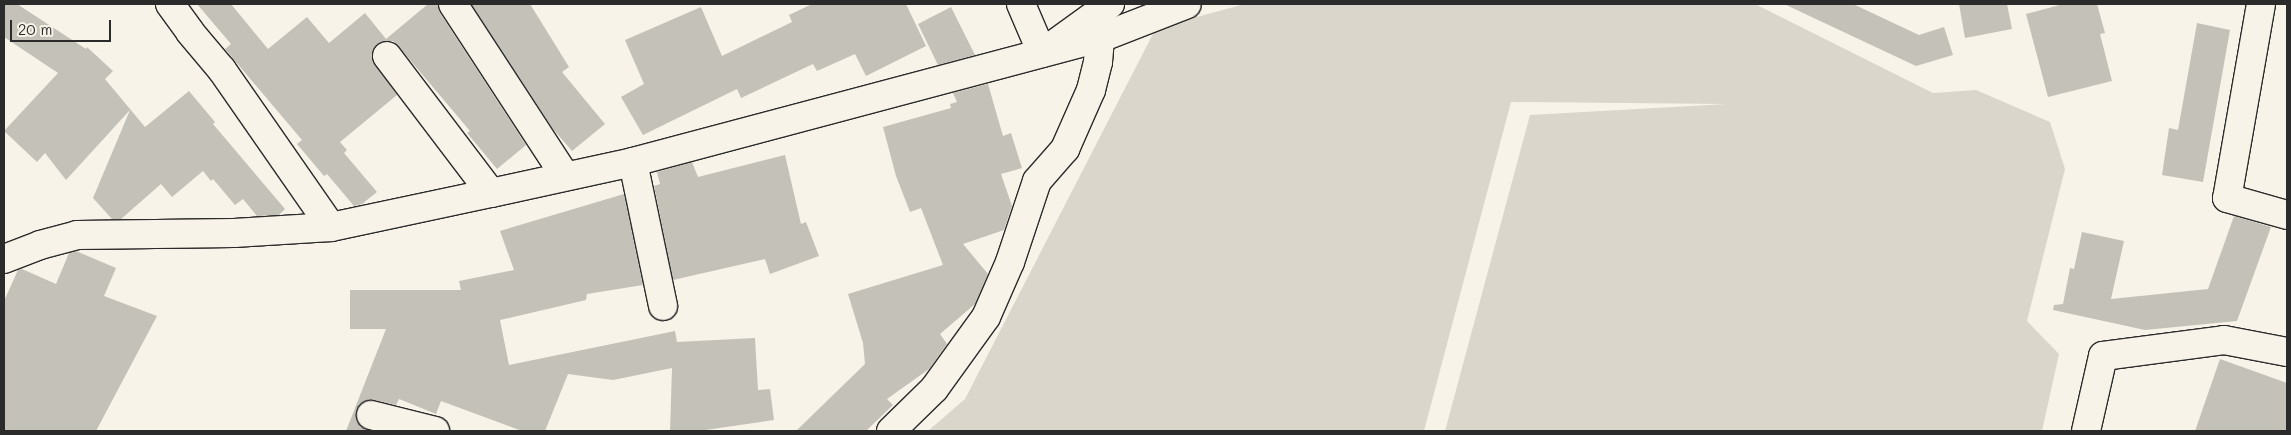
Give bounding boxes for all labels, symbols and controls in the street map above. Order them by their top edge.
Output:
scale bar [12,10,114,42]
text: 20 m [18,19,52,39]

